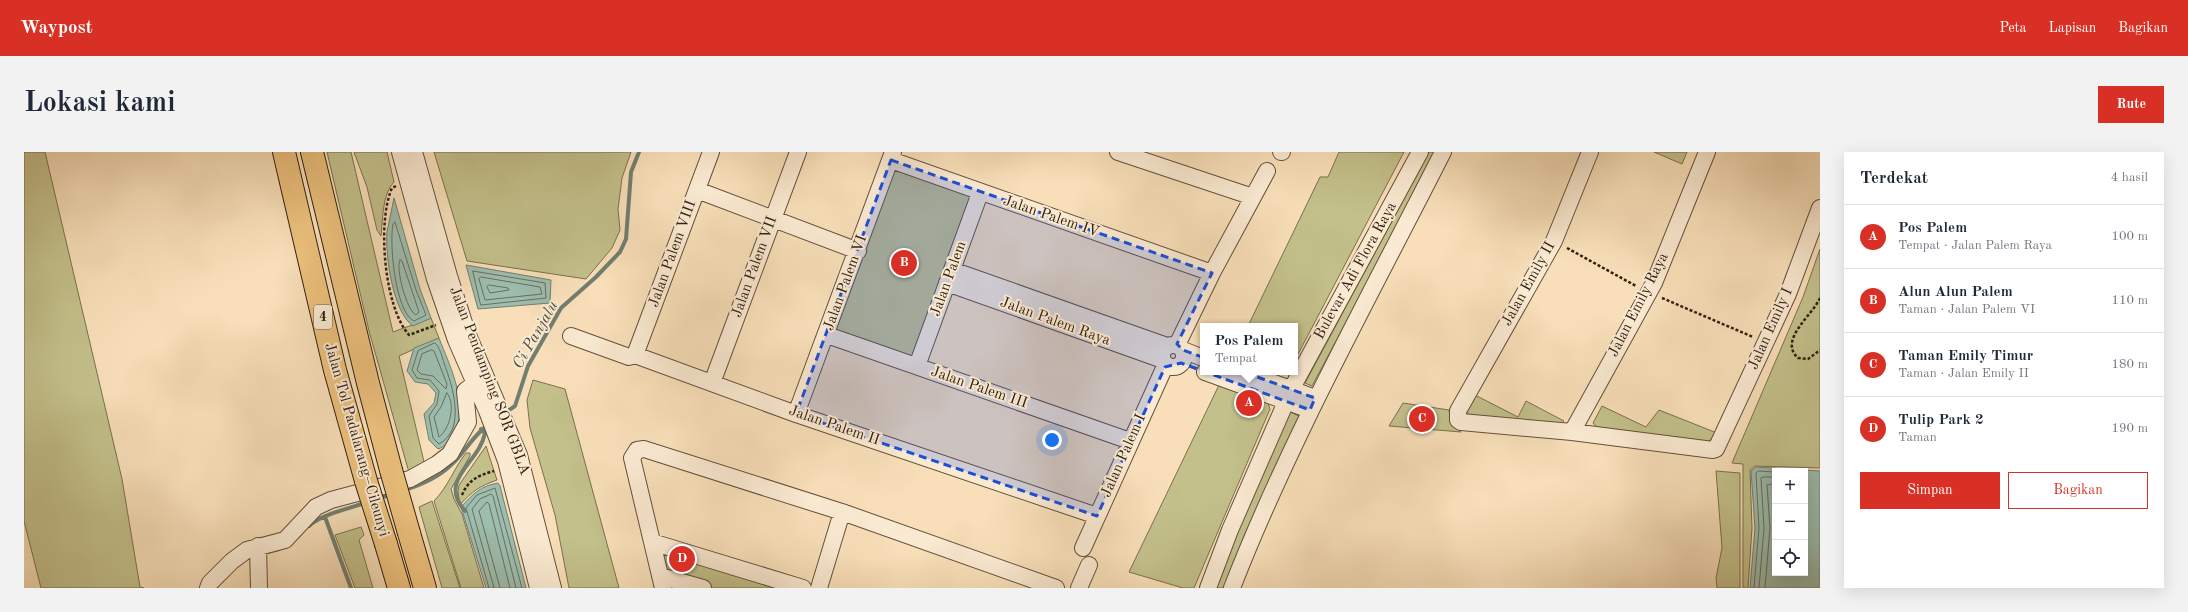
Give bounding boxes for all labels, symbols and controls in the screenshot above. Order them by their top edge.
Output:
text: Waypost [20,19,93,38]
text: Peta [1999,21,2026,35]
text: Lapisan [2048,21,2096,35]
text: Bagikan [2118,21,2168,35]
button: Rute [2098,86,2164,123]
text: Lokasi kami [24,90,176,118]
text: Terdekat [1860,170,1928,187]
text: 4 hasil [2111,171,2148,184]
street label: Jalan Palem IV [1001,194,1101,241]
street label: Jalan Palem VIII [647,198,699,309]
street label: Bulevar Adi Flora Raya [1312,199,1400,342]
street label: Jalan Palem VII [730,214,780,320]
text: Pos Palem [1898,221,1967,236]
text: A [1868,230,1878,243]
text: 100 m [2111,230,2148,243]
street label: Jalan Palem VI [822,233,870,333]
street label: Jalan Palem [928,239,970,319]
street label: Jalan Emily II [1500,239,1558,329]
text: Tempat · Jalan Palem Raya [1898,239,2052,252]
pin: B [891,248,917,278]
street label: Jalan Emily Raya [1606,250,1672,359]
street label: Jalan Pendamping SOR GBLA [446,285,532,478]
text: Alun Alun Palem [1898,285,2013,300]
street label: Jalan Emily I [1746,286,1796,372]
text: B [1868,294,1878,307]
text: 110 m [2111,294,2148,307]
street label: Jalan Palem Raya [998,295,1113,349]
water label: Ci Panjalu [510,298,562,372]
text: Taman · Jalan Palem VI [1898,303,2035,316]
road number: 4 [314,305,332,329]
popup [1200,323,1298,375]
text: Pos Palem [1214,334,1284,349]
street label: Jalan Tol Padalarang–Cileunyi [321,342,391,538]
text: Taman Emily Timur [1898,349,2033,364]
text: Tempat [1214,352,1257,365]
text: C [1869,358,1877,371]
text: 180 m [2111,358,2148,371]
street label: Jalan Palem III [929,364,1029,412]
text: Taman · Jalan Emily II [1898,367,2029,380]
pin: A [1236,388,1262,418]
street label: Jalan Palem II [787,403,881,449]
pin: C [1409,404,1435,434]
street label: Jalan Palem I [1099,412,1149,500]
text: Tulip Park 2 [1898,413,1984,428]
text: D [1868,422,1878,435]
text: 190 m [2111,422,2148,435]
your location [1042,430,1062,450]
text: Taman [1898,431,1937,444]
map controls [1772,468,1808,576]
button: + [1772,468,1808,504]
button: Simpan [1860,472,2000,509]
button: Bagikan [2008,472,2148,509]
button: − [1772,504,1808,540]
button: locate [1772,540,1808,576]
pin: D [669,544,695,574]

